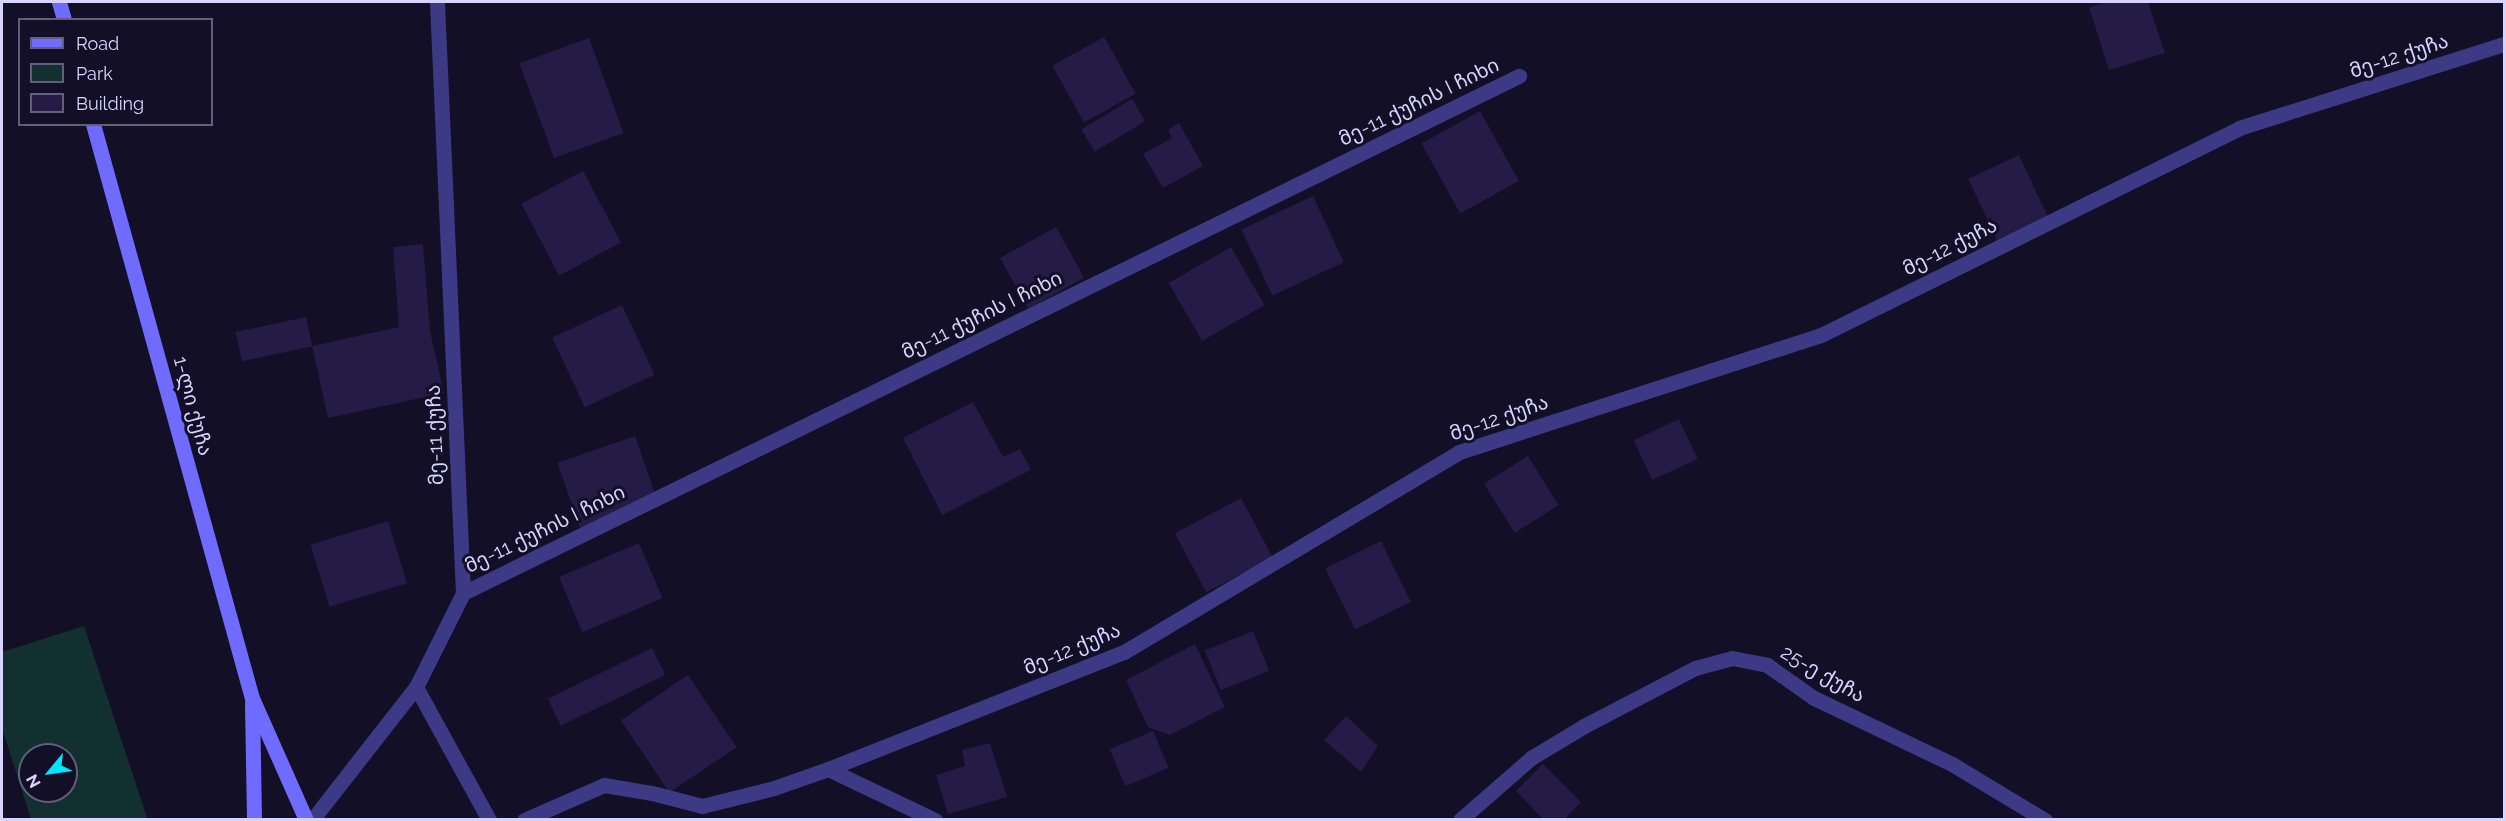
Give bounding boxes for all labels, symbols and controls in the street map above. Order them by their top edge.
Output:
legend [18,18,213,126]
street label: მე-12 ქუჩა [2347,29,2451,83]
text: Road [76,33,119,54]
street label: მე-11 ქუჩის I ჩიხი [1335,53,1503,151]
text: Park [76,63,113,84]
text: Building [76,93,144,114]
street label: მე-12 ქუჩა [1899,213,2001,281]
street label: მე-11 ქუჩის I ჩიხი [898,266,1066,364]
street label: 1-ლი ქუჩა [168,354,218,458]
street label: მე-11 ქუჩა [421,384,449,486]
street label: მე-12 ქუჩა [1447,390,1551,446]
street label: მე-11 ქუჩის I ჩიხი [461,480,629,578]
street label: მე-12 ქუჩა [1020,618,1124,680]
street label: 25-ე ქუჩა [1777,640,1869,708]
north arrow [18,743,78,803]
text: N [22,771,45,791]

